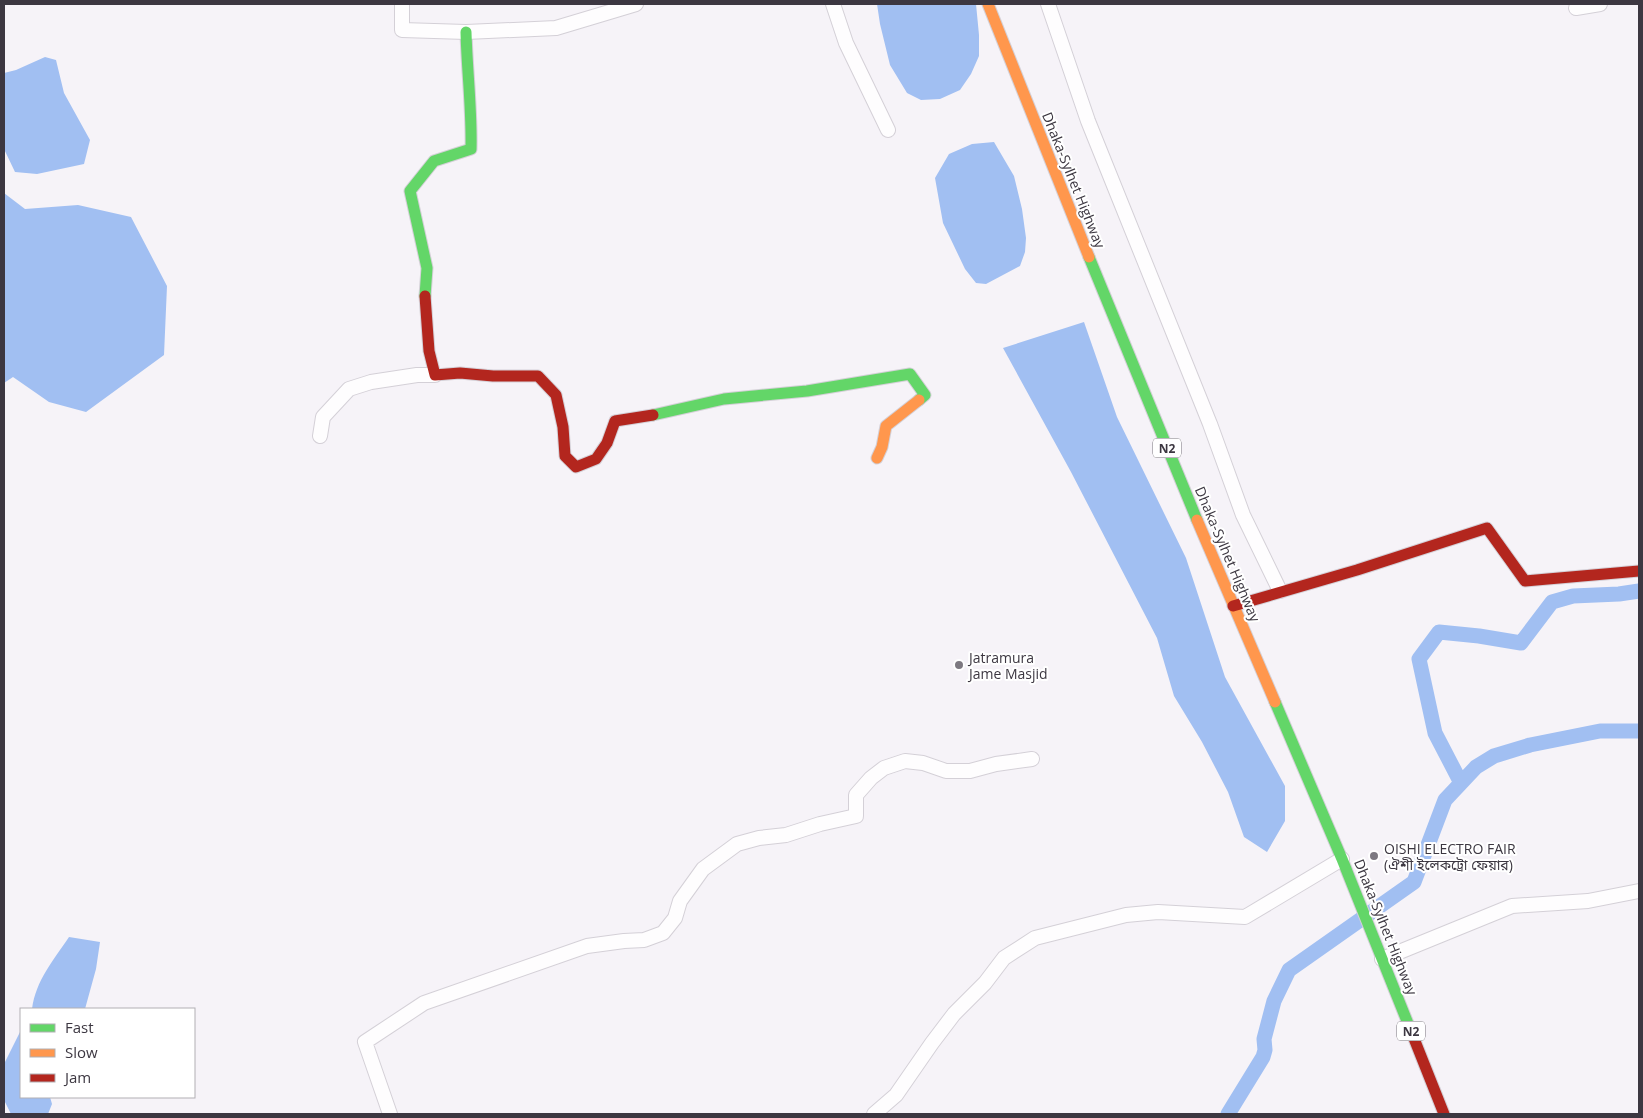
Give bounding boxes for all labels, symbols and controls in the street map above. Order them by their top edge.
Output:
street label: Dhaka-Sylhet Highway [1038,109,1110,252]
road number: N2 [1153,438,1181,458]
street label: Dhaka-Sylhet Highway [1191,483,1265,625]
place label: Jatramura Jame Masjid [967,648,1048,683]
marker: Jatramura Jame Masjid [953,659,965,671]
place label: OISHI ELECTRO FAIR (ঐশী ইলেকট্রো ফেয়ার) [1384,839,1516,874]
marker: OISHI ELECTRO FAIR (ঐশী ইলেকট্রো ফেয়ার) [1368,850,1380,862]
street label: Dhaka-Sylhet Highway [1350,856,1422,999]
legend [20,1008,195,1098]
text: Fast [65,1017,94,1037]
road number: N2 [1397,1021,1425,1040]
text: Slow [65,1042,98,1062]
text: Jam [63,1067,91,1087]

